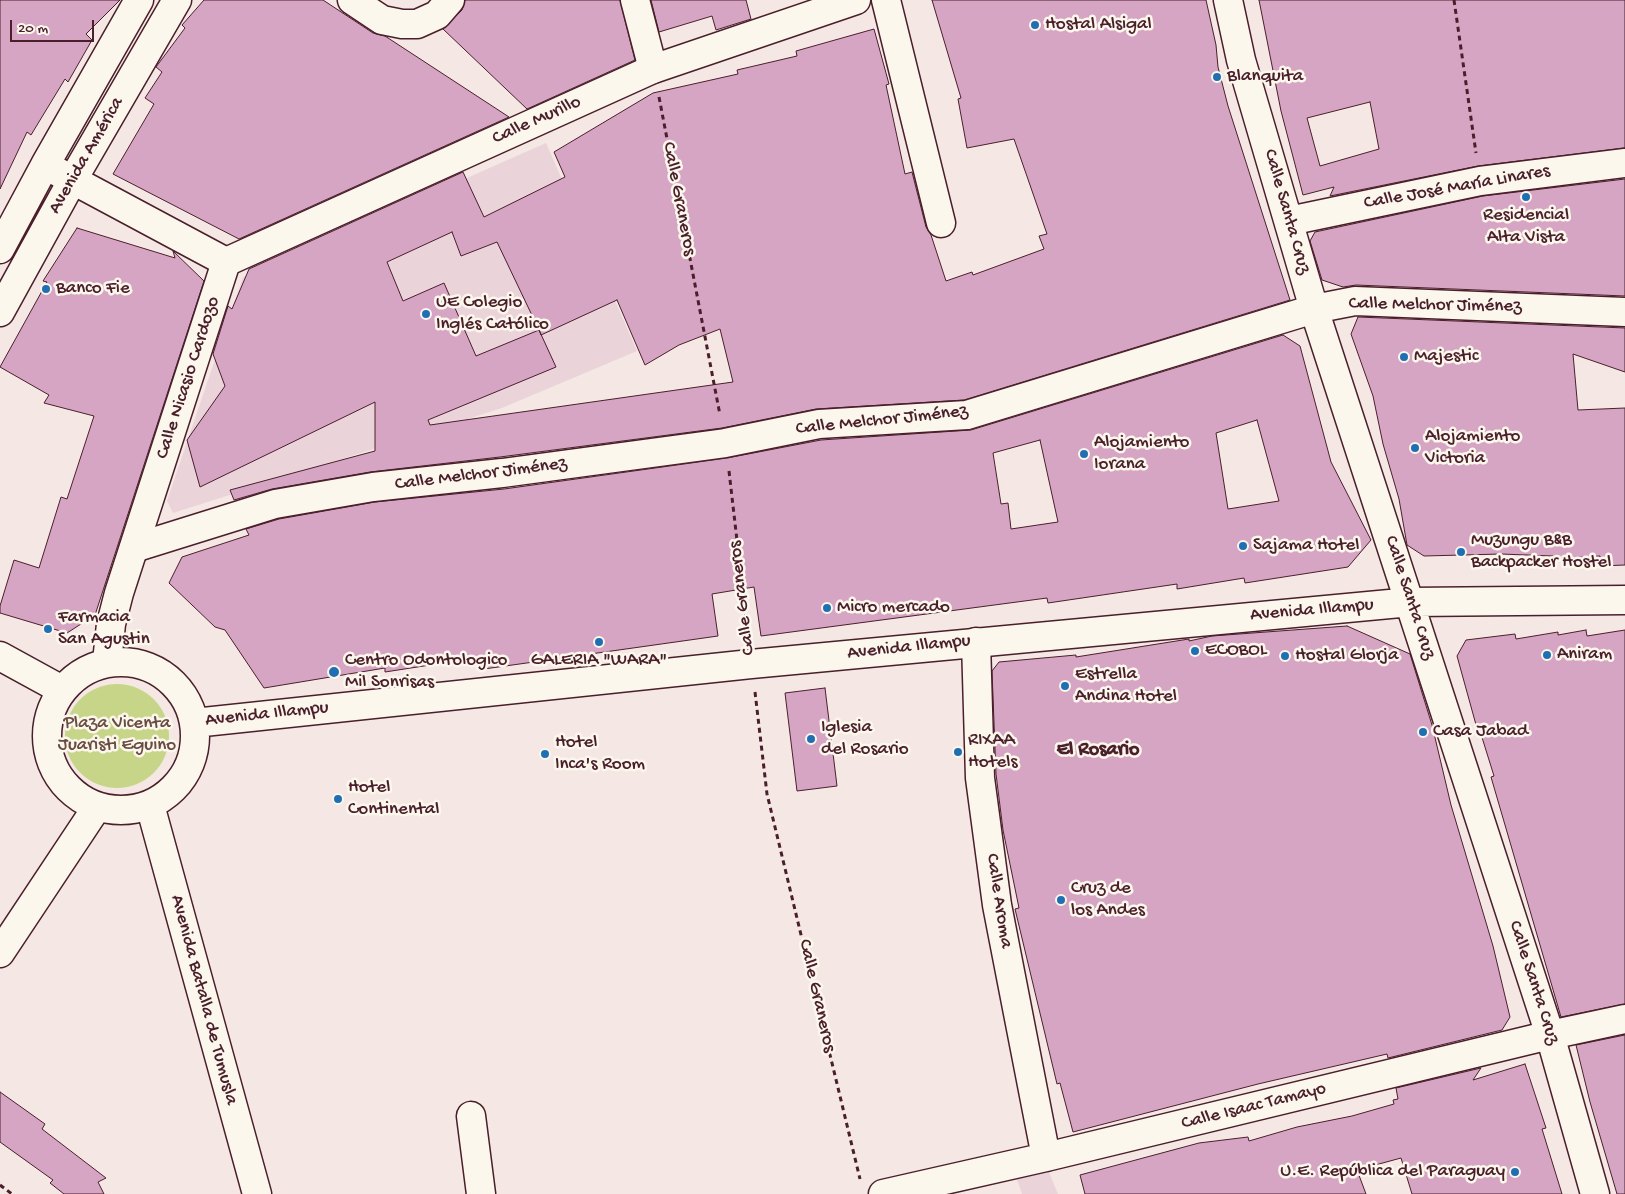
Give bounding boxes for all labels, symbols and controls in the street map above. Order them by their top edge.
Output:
scale bar [12,10,96,42]
place label: Hostal Alsigal [1045,14,1152,36]
marker: Hostal Alsigal [1029,19,1041,31]
text: 20 m [18,20,48,38]
place label: Blanquita [1227,66,1303,88]
marker: Blanquita [1211,71,1223,83]
street label: Calle Murillo [489,91,585,151]
street label: Avenida América [44,94,130,218]
street label: Calle Graneros [656,140,700,258]
street label: Calle Santa Cruz [1257,147,1315,277]
street label: Calle José María Linares [1362,160,1552,216]
marker: Residencial Alta Vista [1520,191,1532,203]
place label: Residencial Alta Vista [1483,205,1569,249]
place label: Banco Fie [56,278,130,300]
marker: Banco Fie [40,283,52,295]
place label: UE Colegio Inglés Católico [436,292,549,336]
street label: Calle Melchor Jiménez [1348,293,1522,319]
street label: Calle Nicasio Cardozo [152,294,226,462]
marker: UE Colegio Inglés Católico [420,308,432,320]
place label: Majestic [1414,346,1478,368]
marker: Majestic [1398,351,1410,363]
street label: Calle Melchor Jiménez [795,401,969,441]
place label: Alojamiento Victoria [1425,426,1520,470]
place label: Alojamiento Iorana [1094,432,1189,476]
marker: Alojamiento Victoria [1409,442,1421,454]
marker: Alojamiento Iorana [1078,448,1090,460]
street label: Calle Melchor Jiménez [394,453,568,497]
place label: Muzungu B&B Backpacker Hostel [1471,530,1611,574]
street label: Calle Santa Cruz [1378,533,1440,663]
place label: Sajama Hotel [1253,535,1359,557]
street label: Calle Graneros [725,539,761,657]
marker: Sajama Hotel [1237,540,1249,552]
marker: Muzungu B&B Backpacker Hostel [1455,546,1467,558]
street label: Avenida Illampu [1249,594,1375,628]
place label: Micro mercado [837,597,950,619]
marker: Micro mercado [821,602,833,614]
place label: Farmacia San Agustin [58,607,150,651]
marker: Farmacia San Agustin [42,623,54,635]
street label: Avenida Illampu [846,630,972,666]
marker: GALERIA "WARA" [593,636,605,648]
place label: ECOBOL [1205,640,1267,662]
place label: Aniram [1557,644,1612,666]
marker: ECOBOL [1189,645,1201,657]
place label: Hostal Glorja [1295,645,1399,667]
marker: Aniram [1541,649,1553,661]
place label: Centro Odontologico Mil Sonrisas [345,650,507,694]
place label: GALERIA "WARA" [531,650,667,672]
marker: Hostal Glorja [1279,650,1291,662]
place label: Estrella Andina Hotel [1075,664,1177,708]
marker: Centro Odontologico Mil Sonrisas [327,665,341,679]
marker: Estrella Andina Hotel [1059,680,1071,692]
street label: Avenida Illampu [204,697,330,733]
park label: Plaza Vicenta Juaristi Eguino [58,713,176,757]
place label: Iglesia del Rosario [821,717,909,761]
place label: Casa Jabad [1433,721,1528,743]
marker: Casa Jabad [1417,726,1429,738]
place label: RIXAA Hotels [968,730,1017,774]
place label: Hotel Inca's Room [555,732,645,776]
marker: Iglesia del Rosario [805,733,817,745]
district label: El Rosario [1057,739,1139,763]
marker: RIXAA Hotels [952,746,964,758]
marker: Hotel Inca's Room [539,748,551,760]
place label: Hotel Continental [348,777,439,821]
marker: Hotel Continental [332,793,344,805]
street label: Calle Aroma [979,852,1017,950]
place label: Cruz de los Andes [1071,878,1145,922]
street label: Avenida Batalla de Tumusla [164,892,242,1108]
marker: Cruz de los Andes [1055,894,1067,906]
street label: Calle Santa Cruz [1502,918,1564,1048]
street label: Calle Graneros [792,937,840,1055]
street label: Calle Isaac Tamayo [1179,1078,1329,1136]
place label: U.E. República del Paraguay [1280,1161,1505,1183]
marker: U.E. República del Paraguay [1509,1166,1521,1178]

